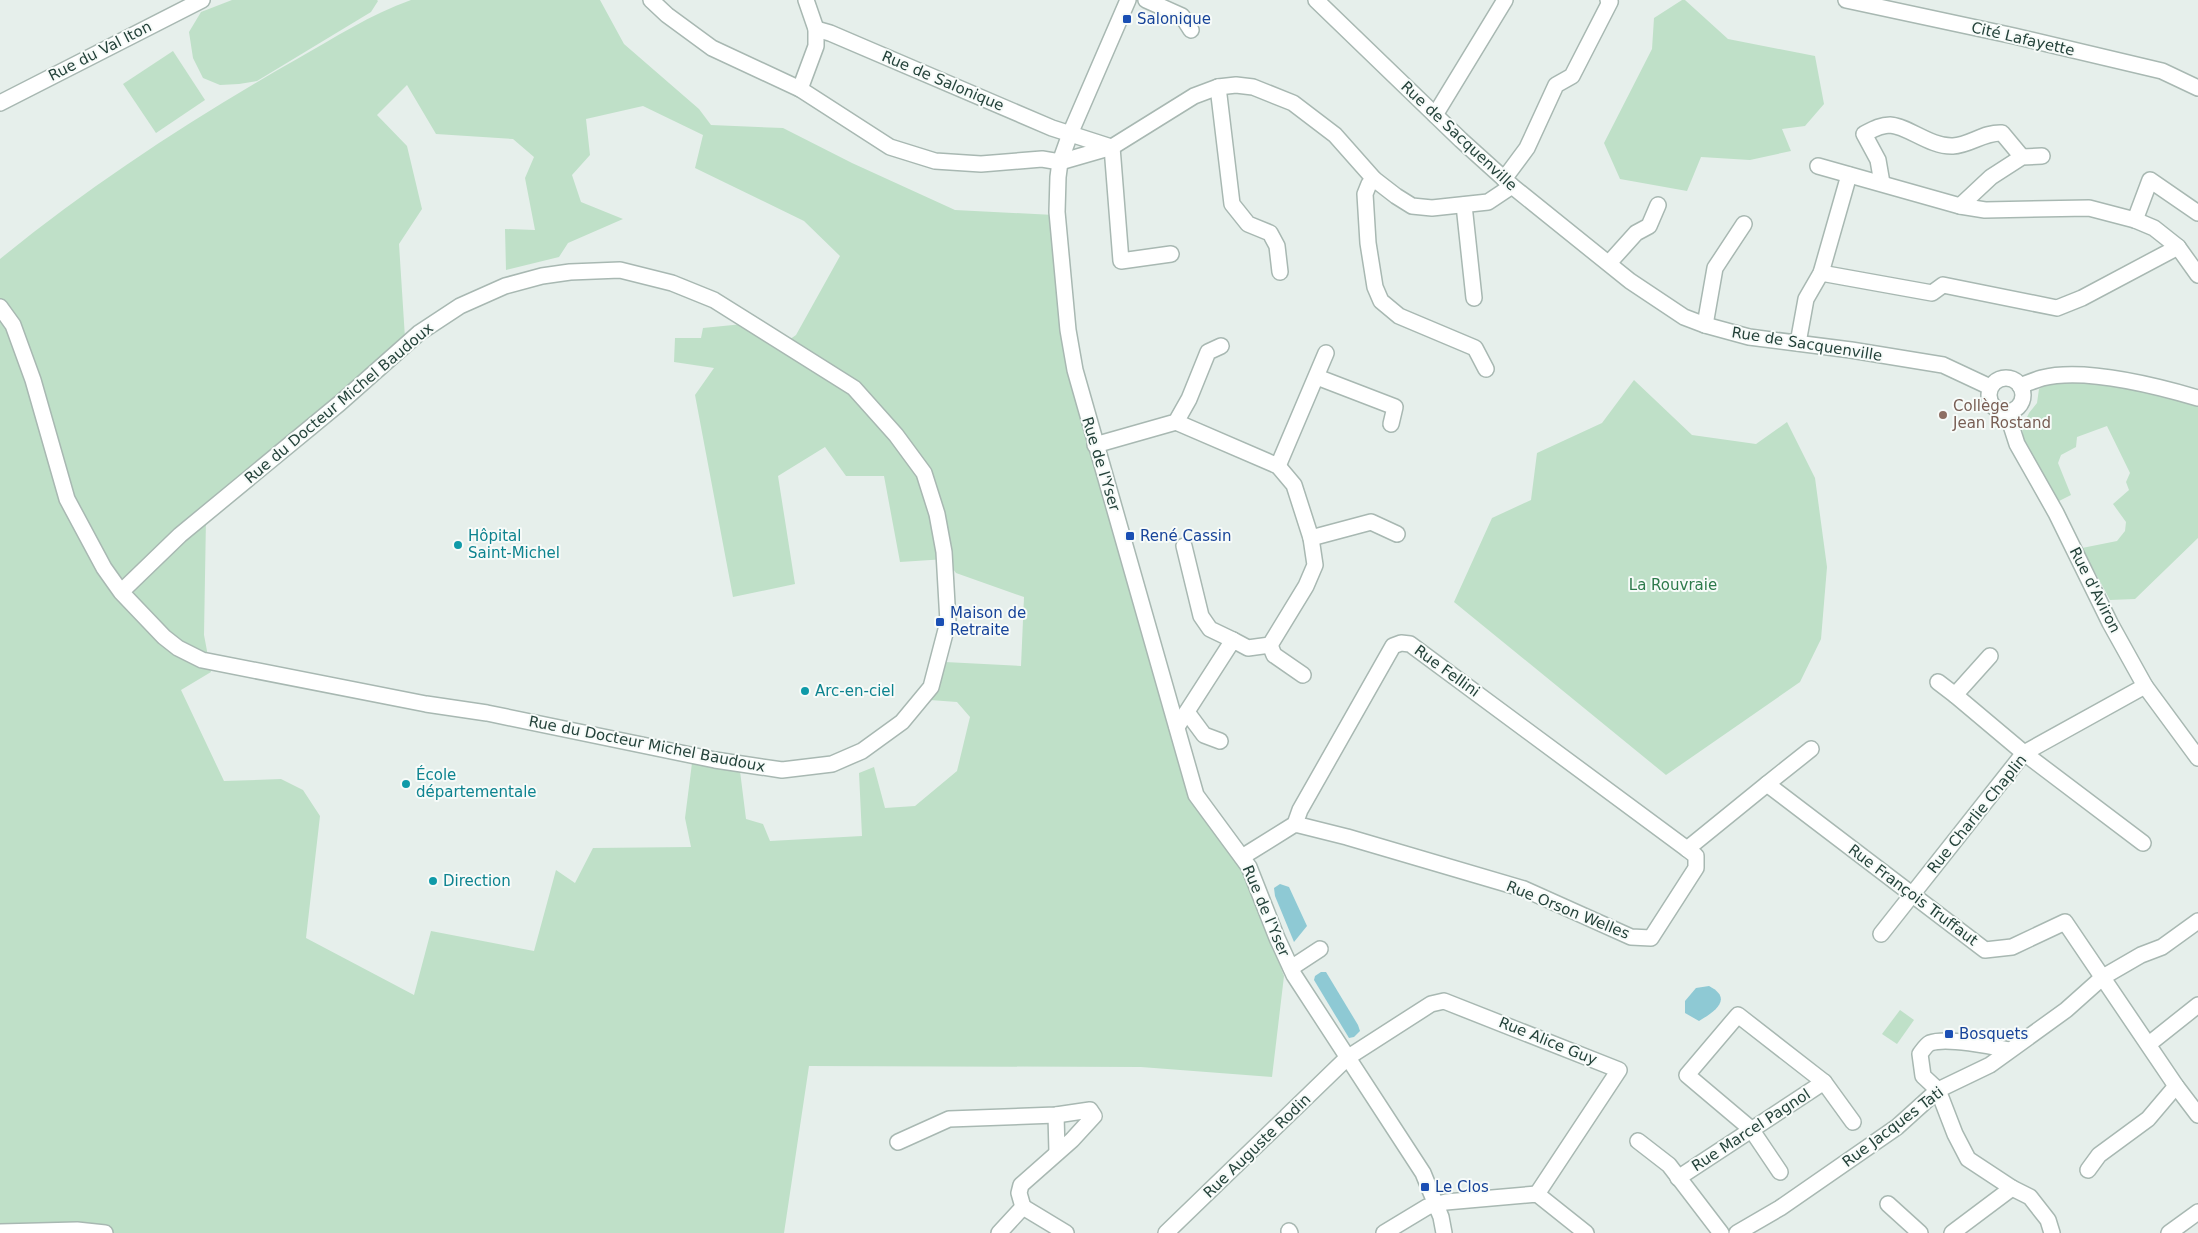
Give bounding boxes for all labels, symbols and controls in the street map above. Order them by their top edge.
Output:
place label: Salonique [1137,10,1211,28]
marker: Salonique [1121,13,1133,25]
street label: Rue du Val Iton [45,17,155,85]
street label: Cité Lafayette [1970,18,2076,60]
street label: Rue de Salonique [879,47,1007,115]
street label: Rue de Sacquenville [1397,78,1521,194]
street label: Rue du Docteur Michel Baudoux [241,319,437,487]
street label: Rue de Sacquenville [1730,323,1884,365]
place label: Collège Jean Rostand [1952,397,2051,432]
marker: Collège Jean Rostand [1937,409,1949,421]
street label: Rue de l'Yser [1078,415,1124,514]
place label: Hôpital Saint-Michel [468,527,560,562]
place label: René Cassin [1140,527,1231,545]
marker: René Cassin [1124,530,1136,542]
marker: Hôpital Saint-Michel [452,539,464,551]
street label: Rue d'Aviron [2066,544,2124,636]
park label: La Rouvraie [1629,576,1717,594]
place label: Maison de Retraite [950,604,1026,639]
marker: Maison de Retraite [934,616,946,628]
street label: Rue Fellini [1411,641,1483,701]
place label: Arc-en-ciel [815,682,895,700]
marker: Arc-en-ciel [799,685,811,697]
street label: Rue du Docteur Michel Baudoux [527,712,767,776]
street label: Rue Charlie Chaplin [1924,751,2030,877]
place label: École départementale [416,765,537,801]
marker: École départementale [400,778,412,790]
street label: Rue François Truffaut [1845,840,1981,950]
street label: Rue de l'Yser [1239,863,1294,960]
place label: Direction [443,872,511,890]
marker: Direction [427,875,439,887]
street label: Rue Orson Welles [1504,877,1632,943]
street label: Rue Alice Guy [1496,1013,1600,1069]
place label: Bosquets [1959,1025,2028,1043]
marker: Bosquets [1943,1028,1955,1040]
street label: Rue Jacques Tati [1839,1083,1947,1171]
street label: Rue Marcel Pagnol [1688,1085,1814,1175]
street label: Rue Auguste Rodin [1200,1090,1314,1202]
place label: Le Clos [1435,1178,1489,1196]
marker: Le Clos [1419,1181,1431,1193]

